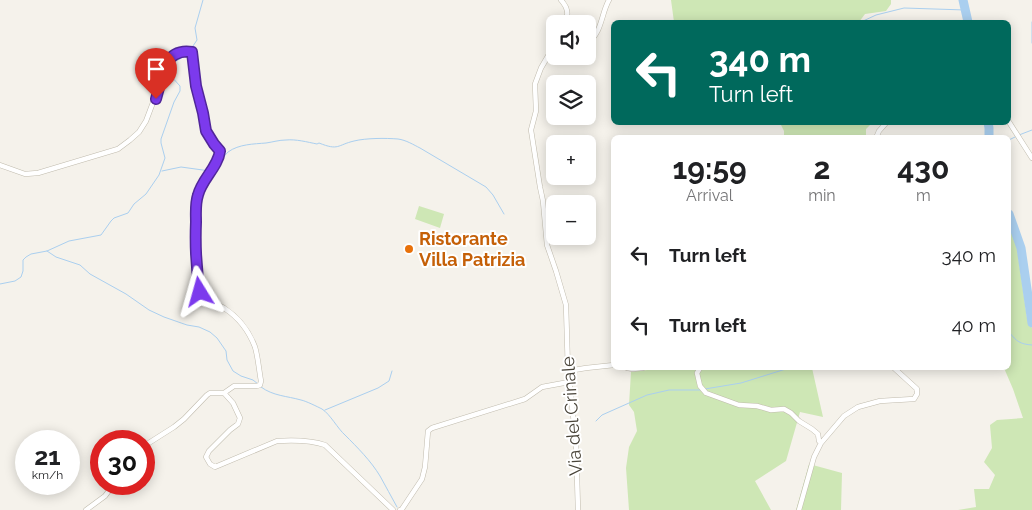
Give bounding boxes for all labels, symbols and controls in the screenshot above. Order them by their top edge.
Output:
map controls [546,15,596,245]
button: sound [546,15,596,65]
text: 340 m [709,39,811,80]
icon: left [626,40,691,105]
pin [135,48,177,99]
icon: arrive [142,55,170,83]
button: layers [546,75,596,125]
text: Turn left [709,81,793,107]
button: + [546,135,596,185]
text: 19:59 [672,151,747,186]
text: 2 [813,151,830,186]
text: 430 [897,151,949,186]
text: Arrival [686,186,733,205]
text: min [808,186,836,205]
text: m [916,186,931,205]
button: − [546,195,596,245]
place label: Ristorante Villa Patrizia [419,228,525,270]
icon: left [626,241,654,269]
marker: Ristorante Villa Patrizia [403,243,415,255]
text: Turn left [669,244,746,266]
text: 340 m [942,244,996,266]
position arrow [173,265,225,317]
icon: left [626,311,654,339]
text: Turn left [669,314,746,336]
text: 40 m [952,314,996,336]
street label: Via del Crinale [557,355,586,476]
speed limit sign: 30 [90,430,155,495]
text: 21 [34,441,61,471]
text: km/h [32,468,63,482]

